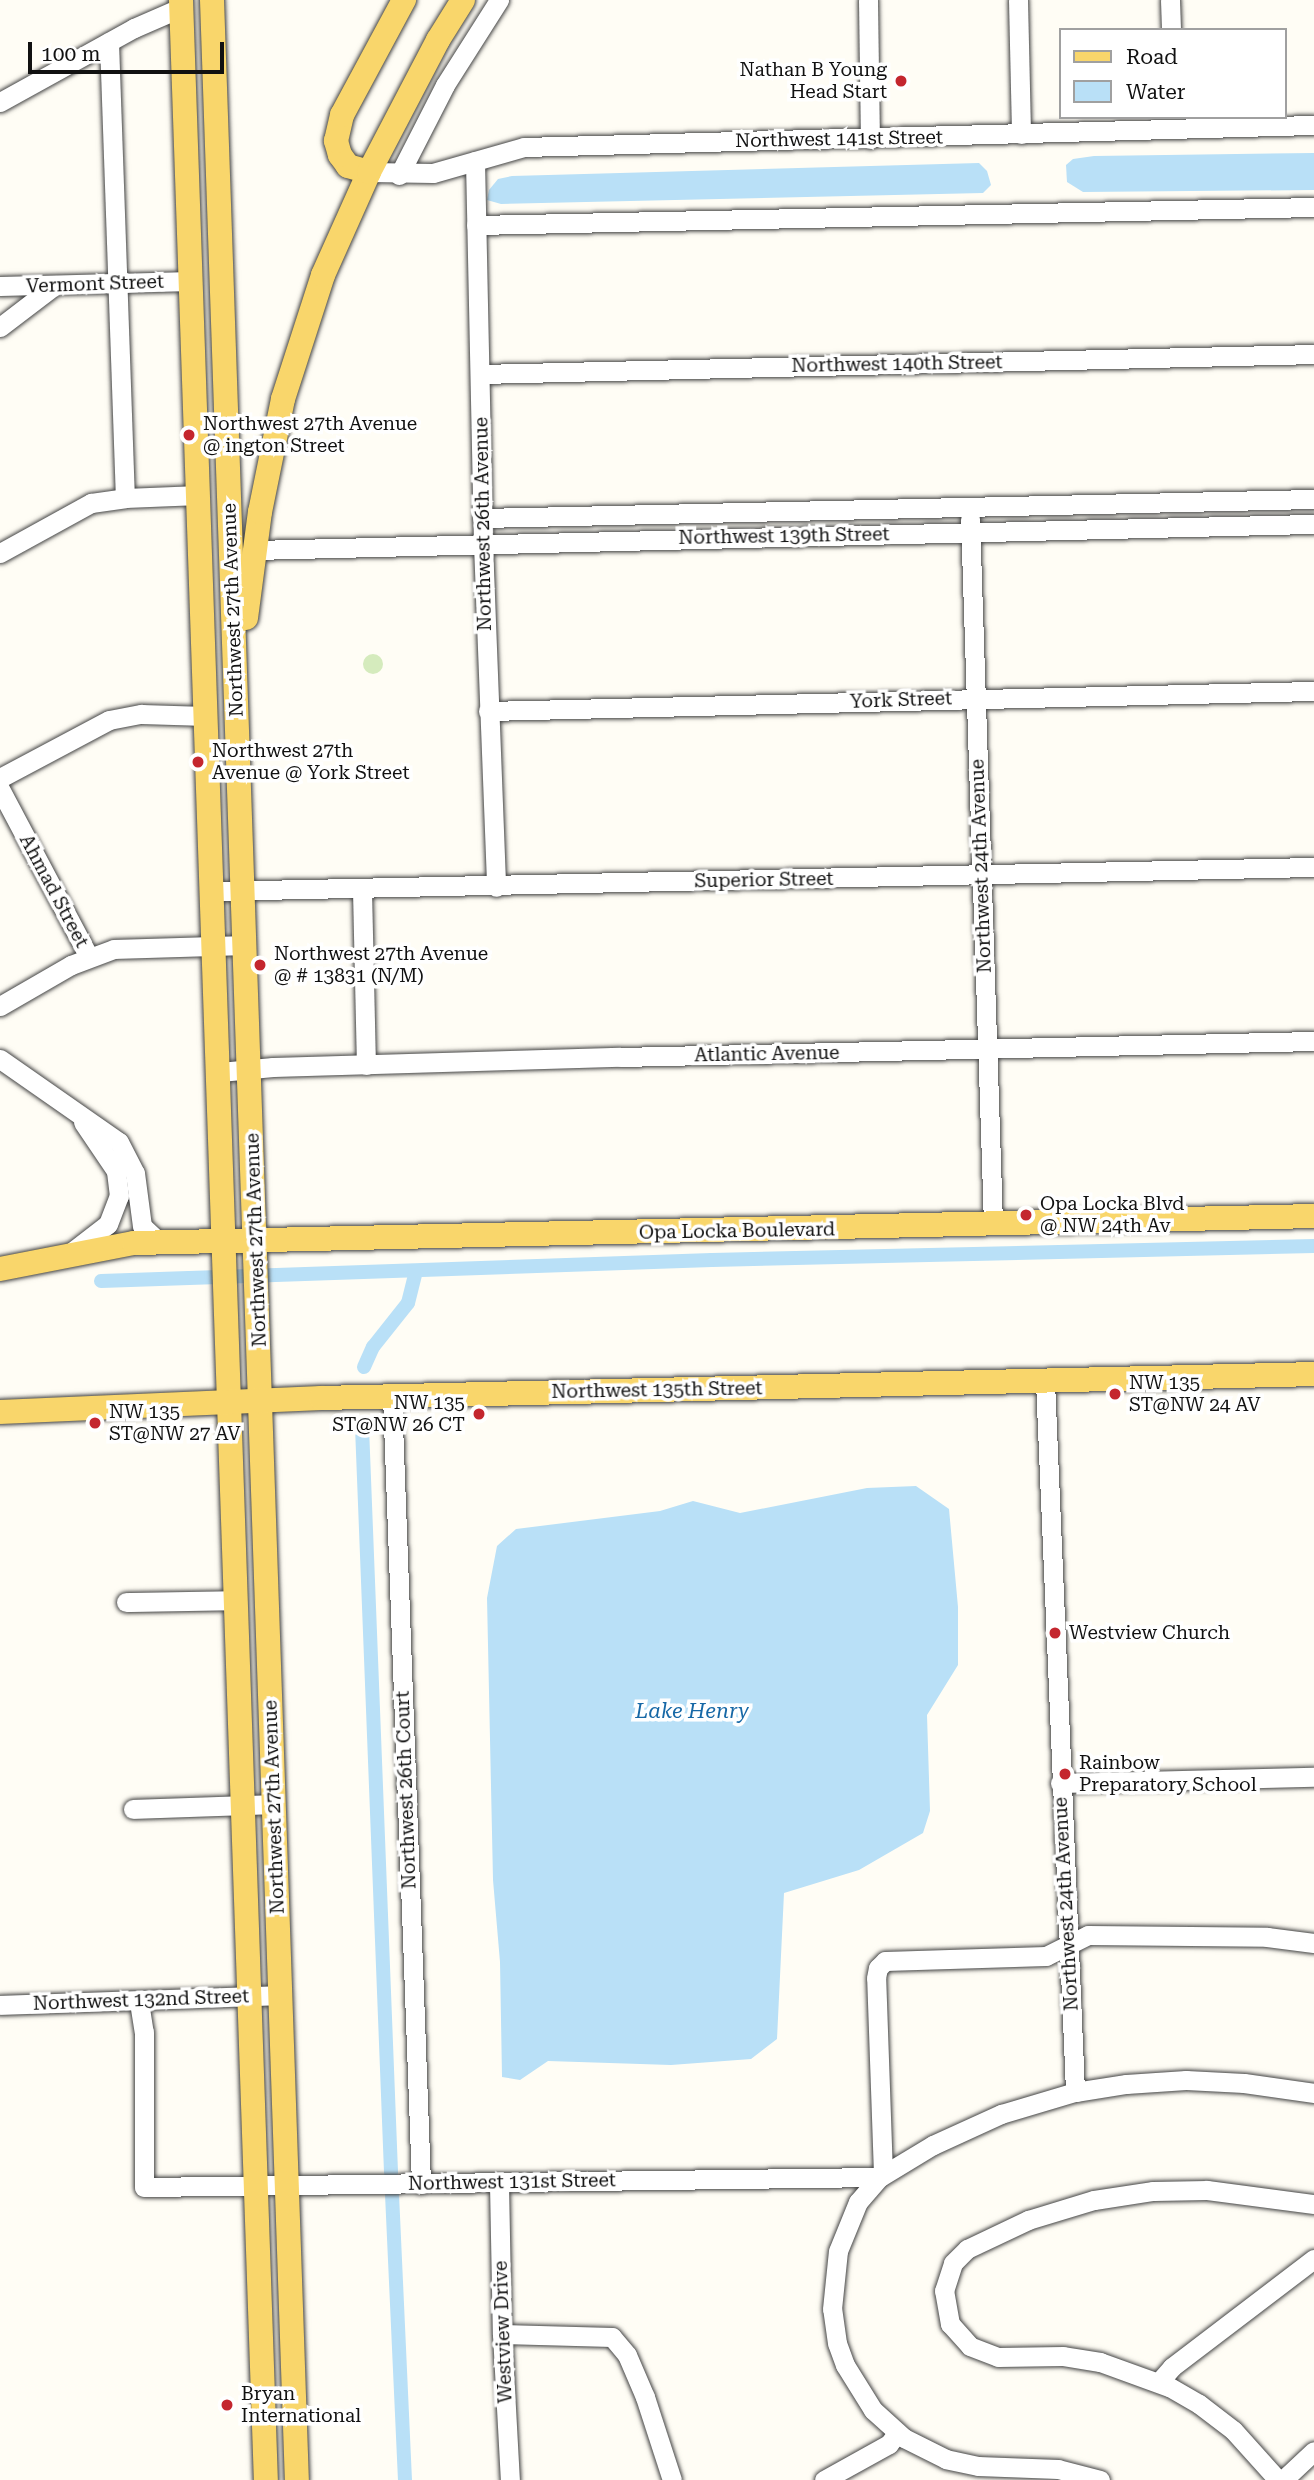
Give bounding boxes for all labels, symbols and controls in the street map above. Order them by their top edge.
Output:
scale bar [32,28,228,72]
legend [1058,28,1286,119]
text: 100 m [41,42,101,66]
text: Road [1126,45,1178,69]
place label: Nathan B Young Head Start [740,59,887,103]
marker: Nathan B Young Head Start [893,73,909,89]
text: Water [1126,80,1185,104]
street label: Northwest 141st Street [735,126,943,152]
street label: Vermont Street [26,270,164,298]
street label: Northwest 140th Street [791,351,1003,377]
place label: Northwest 27th Avenue @ ington Street [203,413,417,457]
street label: Northwest 26th Avenue [470,417,496,631]
marker: Northwest 27th Avenue @ ington Street [181,427,197,443]
street label: Northwest 27th Avenue [218,503,248,717]
street label: Northwest 139th Street [678,523,890,549]
street label: York Street [849,687,953,713]
place label: Northwest 27th Avenue @ York Street [212,740,409,784]
marker: Northwest 27th Avenue @ York Street [190,754,206,770]
street label: Northwest 24th Avenue [966,759,996,973]
street label: Ahmad Street [15,831,93,951]
street label: Superior Street [694,867,834,893]
place label: Northwest 27th Avenue @ # 13831 (N/M) [274,943,488,987]
marker: Northwest 27th Avenue @ # 13831 (N/M) [252,957,268,973]
street label: Atlantic Avenue [694,1041,840,1067]
street label: Northwest 27th Avenue [241,1133,271,1347]
place label: Opa Locka Blvd @ NW 24th Av [1040,1193,1184,1237]
marker: Opa Locka Blvd @ NW 24th Av [1018,1207,1034,1223]
street label: Opa Locka Boulevard [639,1218,835,1244]
place label: NW 135 ST@NW 24 AV [1129,1372,1261,1416]
street label: Northwest 135th Street [551,1377,763,1403]
marker: NW 135 ST@NW 24 AV [1107,1386,1123,1402]
place label: NW 135 ST@NW 26 CT [332,1392,465,1436]
place label: NW 135 ST@NW 27 AV [109,1401,241,1445]
marker: NW 135 ST@NW 26 CT [471,1406,487,1422]
marker: NW 135 ST@NW 27 AV [87,1415,103,1431]
place label: Westview Church [1069,1622,1230,1644]
marker: Westview Church [1047,1625,1063,1641]
street label: Northwest 26th Court [391,1690,421,1890]
water label: Lake Henry [635,1698,749,1724]
street label: Northwest 27th Avenue [259,1700,289,1914]
place label: Rainbow Preparatory School [1079,1752,1257,1796]
marker: Rainbow Preparatory School [1057,1766,1073,1782]
street label: Northwest 24th Avenue [1049,1796,1083,2012]
street label: Northwest 132nd Street [33,1985,249,2015]
street label: Northwest 131st Street [408,2169,616,2195]
street label: Westview Drive [489,2260,517,2404]
place label: Bryan International [241,2383,361,2427]
marker: Bryan International [219,2397,235,2413]

